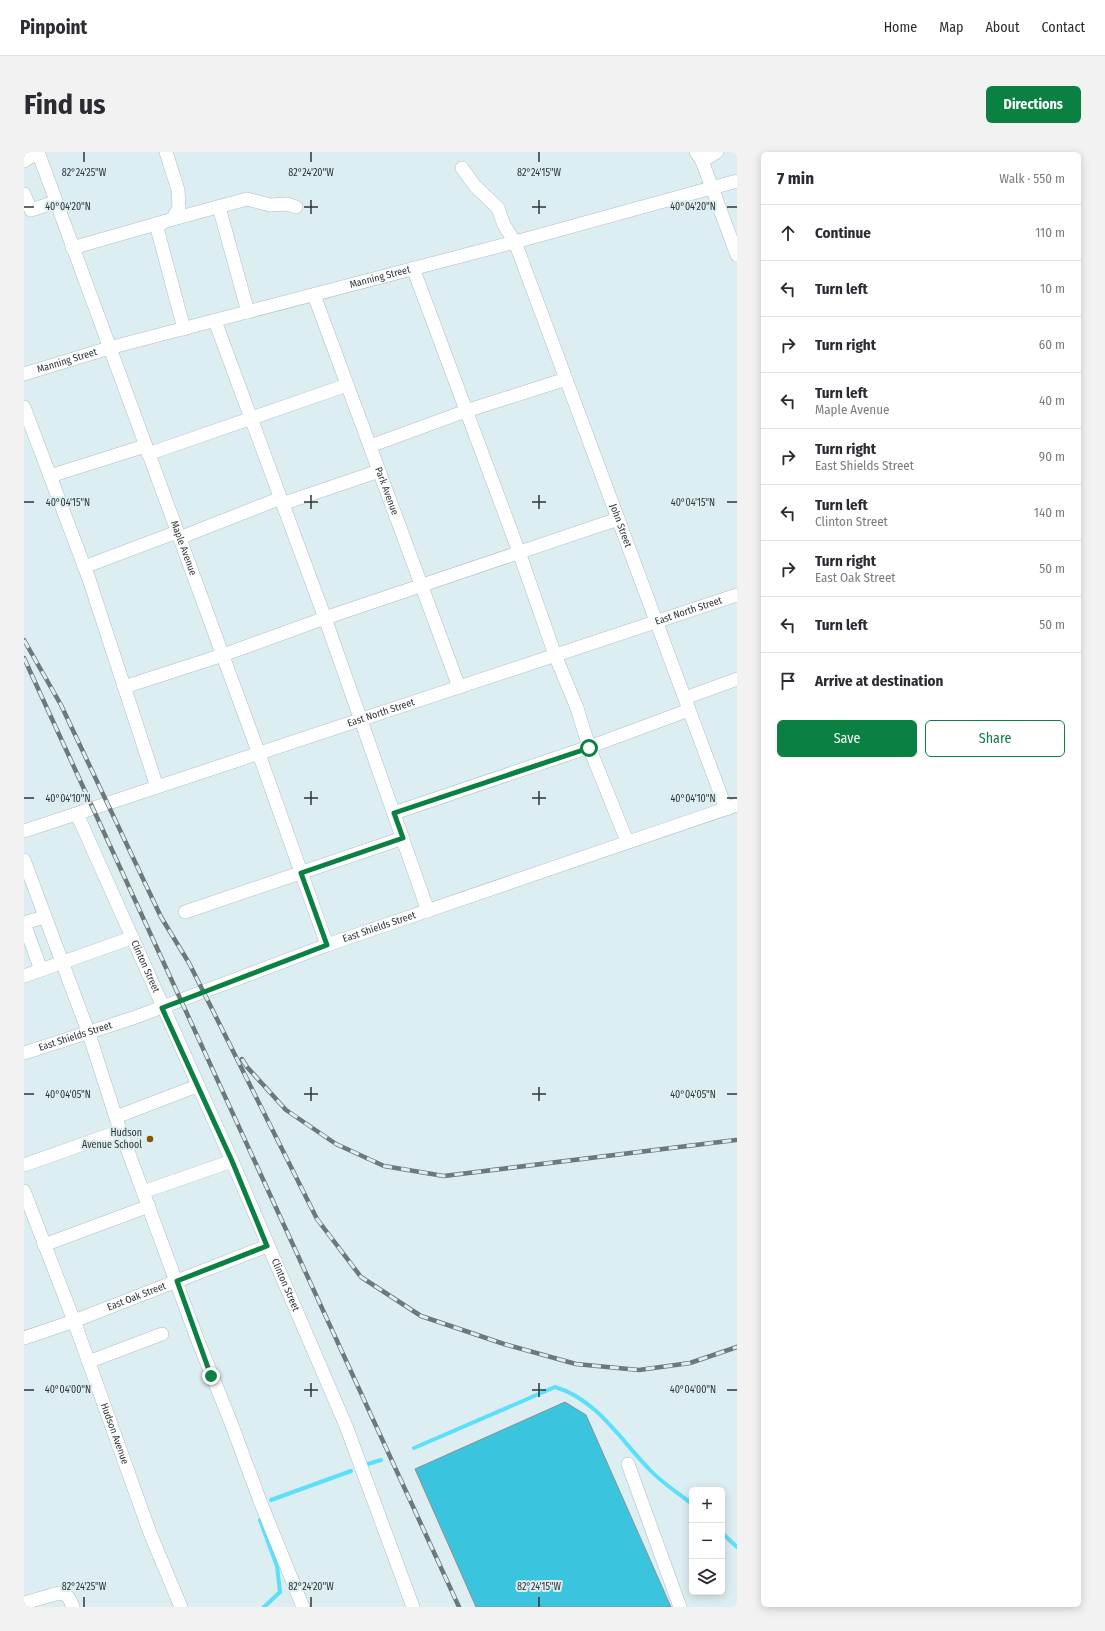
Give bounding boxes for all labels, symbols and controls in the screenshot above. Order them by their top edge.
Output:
text: Pinpoint [20,16,87,39]
text: Home [884,19,917,36]
text: Map [939,19,963,36]
text: About [985,19,1020,36]
text: Contact [1042,19,1085,36]
button: Directions [986,86,1081,123]
text: Find us [24,88,106,121]
text: 82°24'25"W [62,167,107,179]
text: 82°24'20"W [288,167,334,179]
text: 82°24'15"W [517,167,562,179]
text: 7 min [777,168,814,189]
text: Walk · 550 m [999,171,1065,186]
text: 40°04'20"N [45,201,91,213]
text: 40°04'20"N [670,201,716,213]
icon: ahead [777,222,799,244]
text: Continue [815,224,871,242]
text: 110 m [1035,225,1065,240]
street label: Manning Street [348,263,412,291]
icon: left [777,278,799,300]
text: Turn left [815,280,868,298]
text: 10 m [1040,281,1065,296]
icon: right [777,334,799,356]
text: Turn right [815,336,876,354]
text: 60 m [1039,337,1065,352]
street label: Manning Street [36,346,99,376]
text: Turn left [815,384,868,402]
icon: left [777,390,799,412]
text: 40 m [1039,393,1065,408]
text: Maple Avenue [815,402,889,417]
text: Turn right [815,440,876,458]
icon: right [777,446,799,468]
text: 90 m [1039,449,1065,464]
text: East Shields Street [815,458,914,473]
street label: Park Avenue [372,465,401,517]
text: Turn left [815,496,868,514]
text: 40°04'15"N [46,497,90,509]
text: 40°04'15"N [671,497,715,509]
street label: John Street [607,502,634,550]
icon: left [777,502,799,524]
text: 140 m [1034,505,1065,520]
text: Clinton Street [815,514,888,529]
street label: Maple Avenue [168,519,199,577]
text: Turn right [815,552,876,570]
icon: right [777,558,799,580]
text: 50 m [1039,561,1065,576]
text: East Oak Street [815,570,896,585]
street label: East North Street [654,594,724,628]
icon: left [777,614,799,636]
text: Turn left [815,616,868,634]
text: 50 m [1039,617,1065,632]
icon: arrive [777,670,799,692]
text: Arrive at destination [815,672,943,690]
street label: East North Street [346,696,417,730]
button: Save [777,720,917,757]
button: Share [925,720,1065,757]
route start [580,739,598,757]
text: 40°04'10"N [45,793,91,805]
text: 40°04'10"N [670,793,716,805]
street label: East Shields Street [341,909,418,945]
street label: Clinton Street [128,938,162,995]
street label: East Shields Street [37,1019,114,1054]
text: 40°04'05"N [45,1089,91,1101]
text: 40°04'05"N [670,1089,716,1101]
place label: Hudson Avenue School [82,1127,142,1151]
marker: Hudson Avenue School [145,1134,155,1144]
street label: Clinton Street [269,1257,302,1314]
street label: East Oak Street [106,1280,168,1314]
route end [202,1367,220,1385]
text: 40°04'00"N [45,1384,91,1396]
text: 40°04'00"N [670,1384,716,1396]
street label: Hudson Avenue [98,1402,131,1466]
map controls [689,1487,725,1595]
button: + [689,1487,725,1523]
button: − [689,1523,725,1559]
button: layers [689,1559,725,1595]
text: 82°24'25"W [62,1581,107,1593]
text: 82°24'20"W [288,1581,334,1593]
text: 82°24'15"W [517,1581,562,1593]

